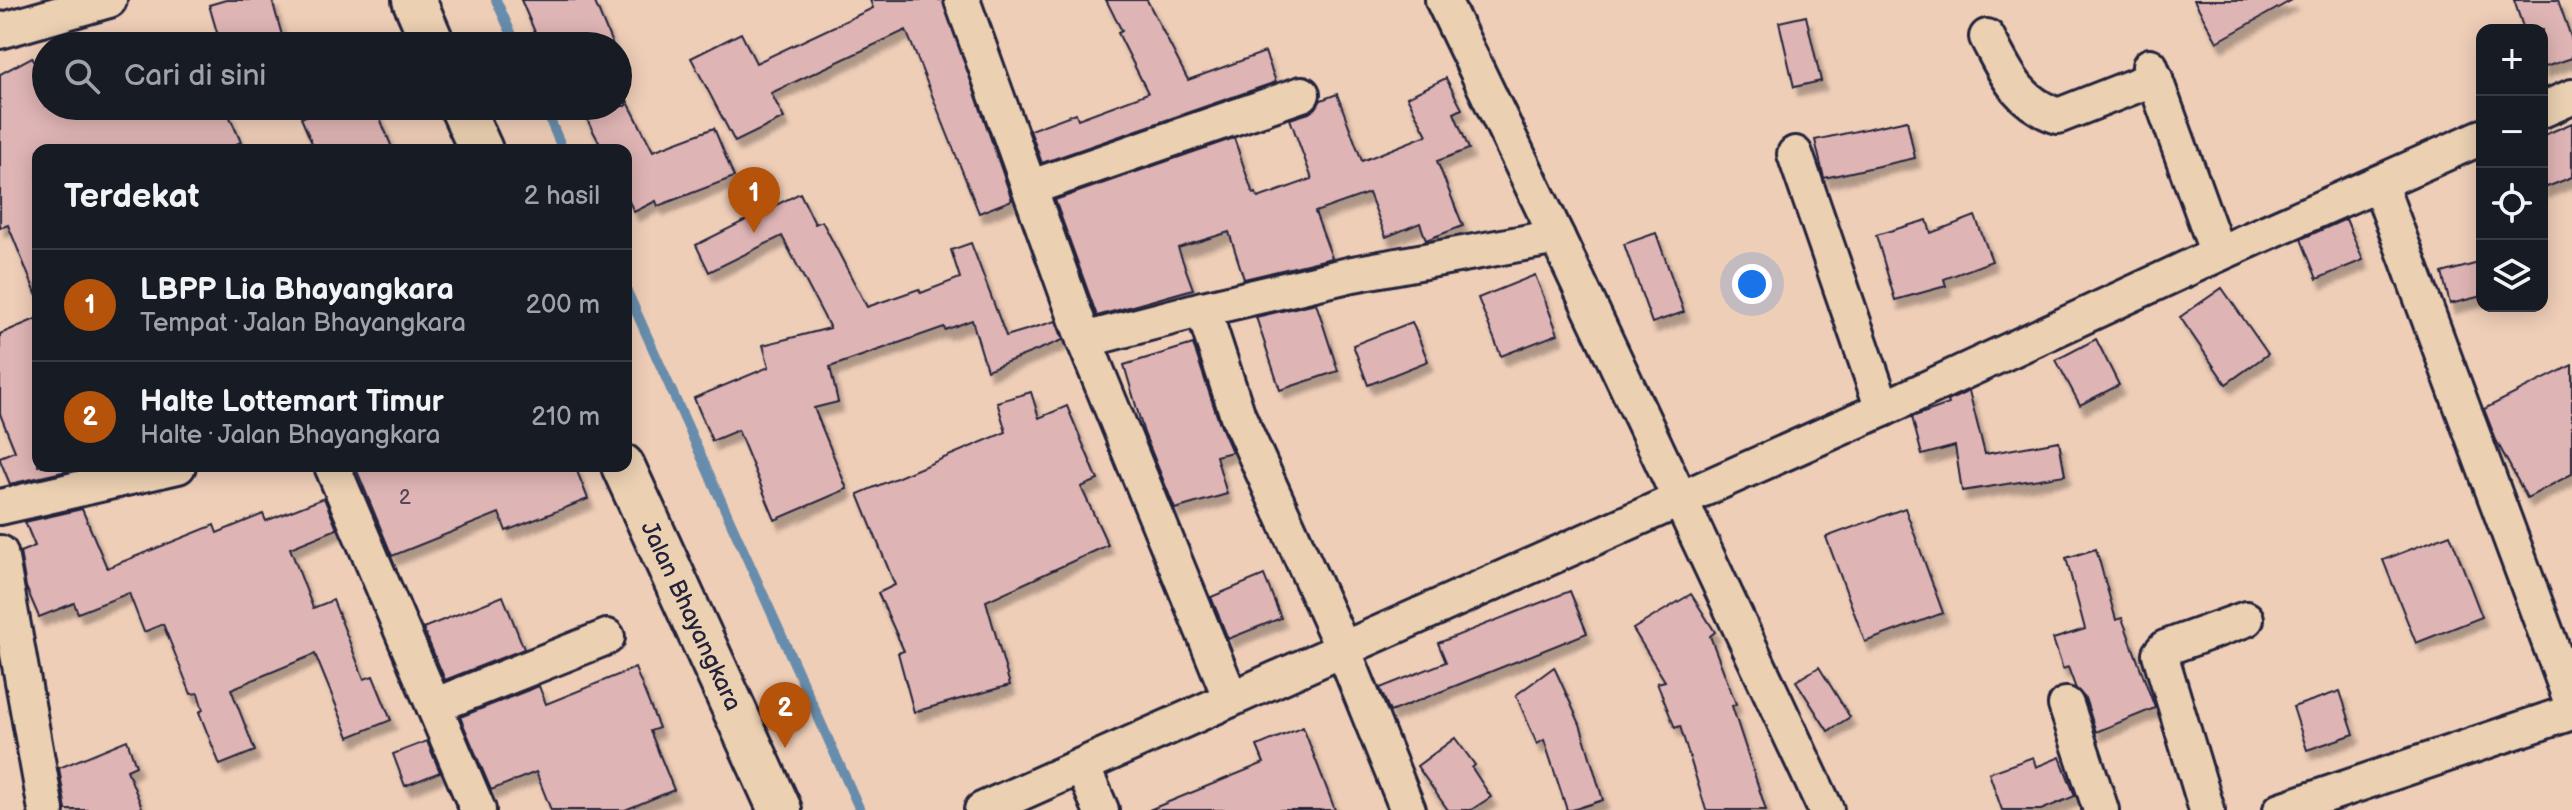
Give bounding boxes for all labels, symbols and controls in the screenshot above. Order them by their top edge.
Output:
map controls [2476,24,2548,312]
button: + [2476,24,2548,96]
search box [32,32,632,120]
icon: search [60,54,104,98]
text: Cari di sini [124,58,266,94]
button: − [2476,96,2548,168]
pin: 1 [728,167,780,233]
button: locate [2476,168,2548,240]
text: Terdekat [64,176,199,217]
text: 2 hasil [524,181,600,212]
button: layers [2476,240,2548,312]
your location [1732,264,1772,304]
text: LBPP Lia Bhayangkara [140,272,454,308]
text: 1 [85,290,95,321]
text: 200 m [526,290,600,321]
text: Tempat · Jalan Bhayangkara [140,308,466,339]
text: Halte Lottemart Timur [140,384,444,420]
text: 2 [82,402,98,433]
text: 210 m [531,402,600,433]
text: Halte · Jalan Bhayangkara [140,420,440,451]
house number: 2 [399,486,411,510]
street label: Jalan Bhayangkara [634,517,748,715]
pin: 2 [759,682,811,748]

